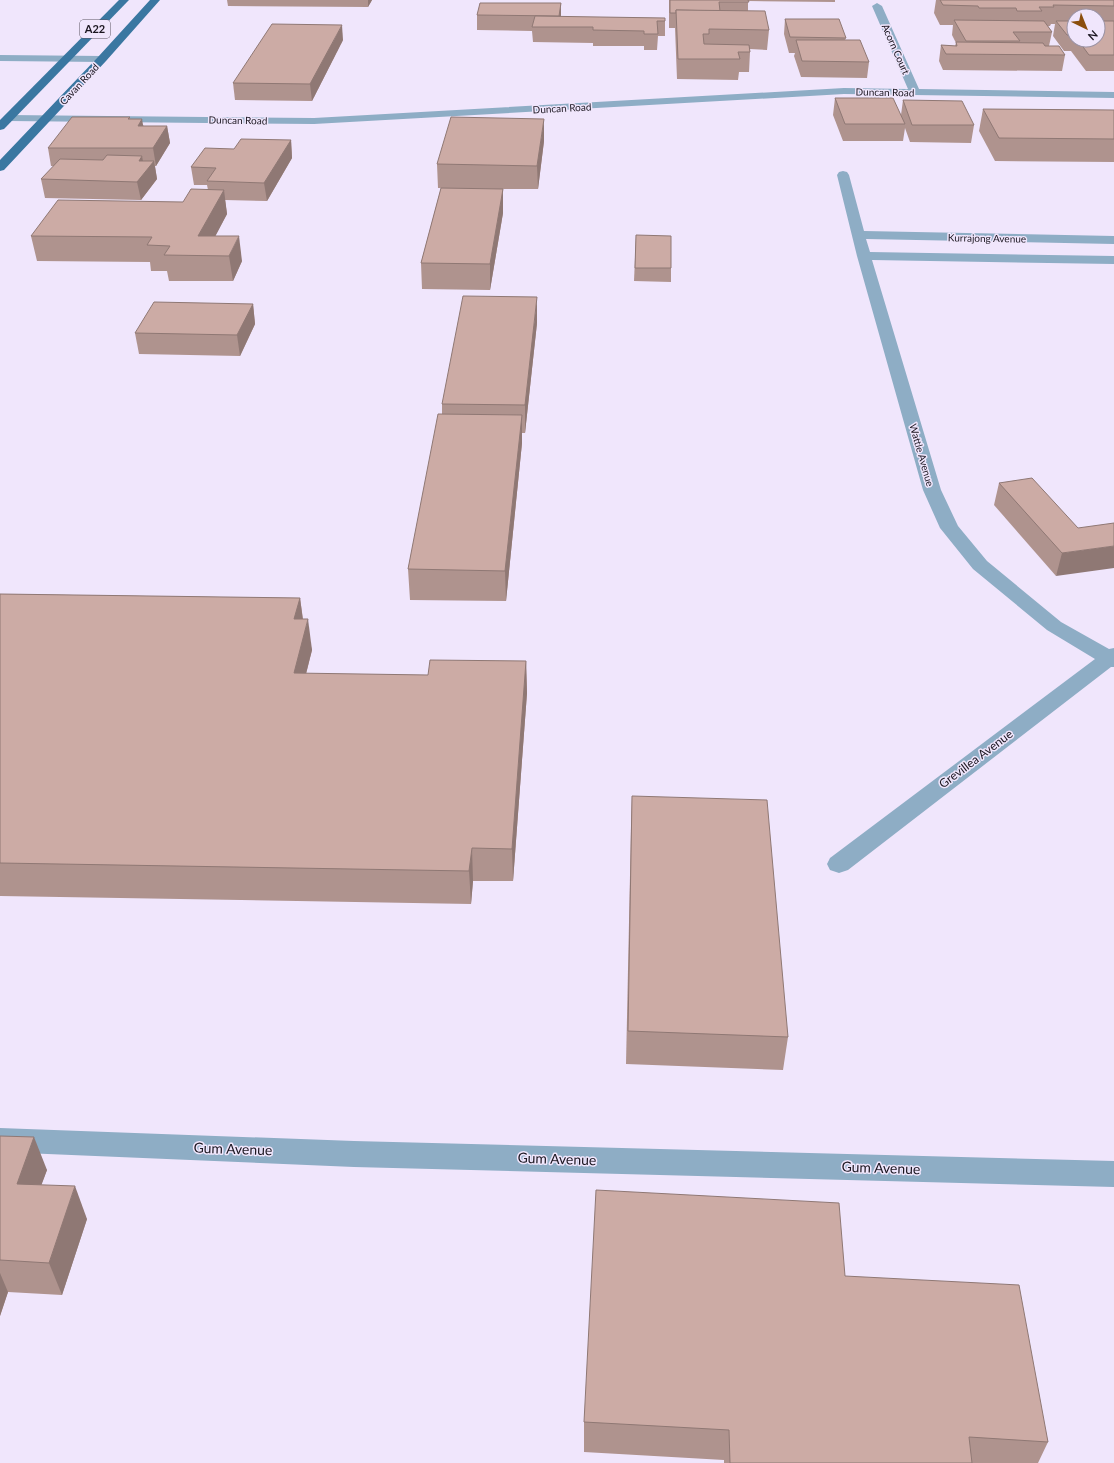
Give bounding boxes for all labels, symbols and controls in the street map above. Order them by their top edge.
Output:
north arrow [1066,8,1106,48]
road number: A22 [80,20,110,38]
street label: Acorn Court [880,22,913,76]
text: N [1086,28,1101,43]
street label: Cavan Road [57,61,101,107]
street label: Duncan Road [856,85,914,99]
street label: Duncan Road [532,100,592,116]
street label: Duncan Road [209,113,267,127]
street label: Kurrajong Avenue [948,231,1026,245]
street label: Wattle Avenue [907,422,937,488]
street label: Grevillea Avenue [936,726,1016,791]
street label: Gum Avenue [193,1139,273,1158]
street label: Gum Avenue [517,1149,597,1168]
street label: Gum Avenue [841,1158,921,1177]

